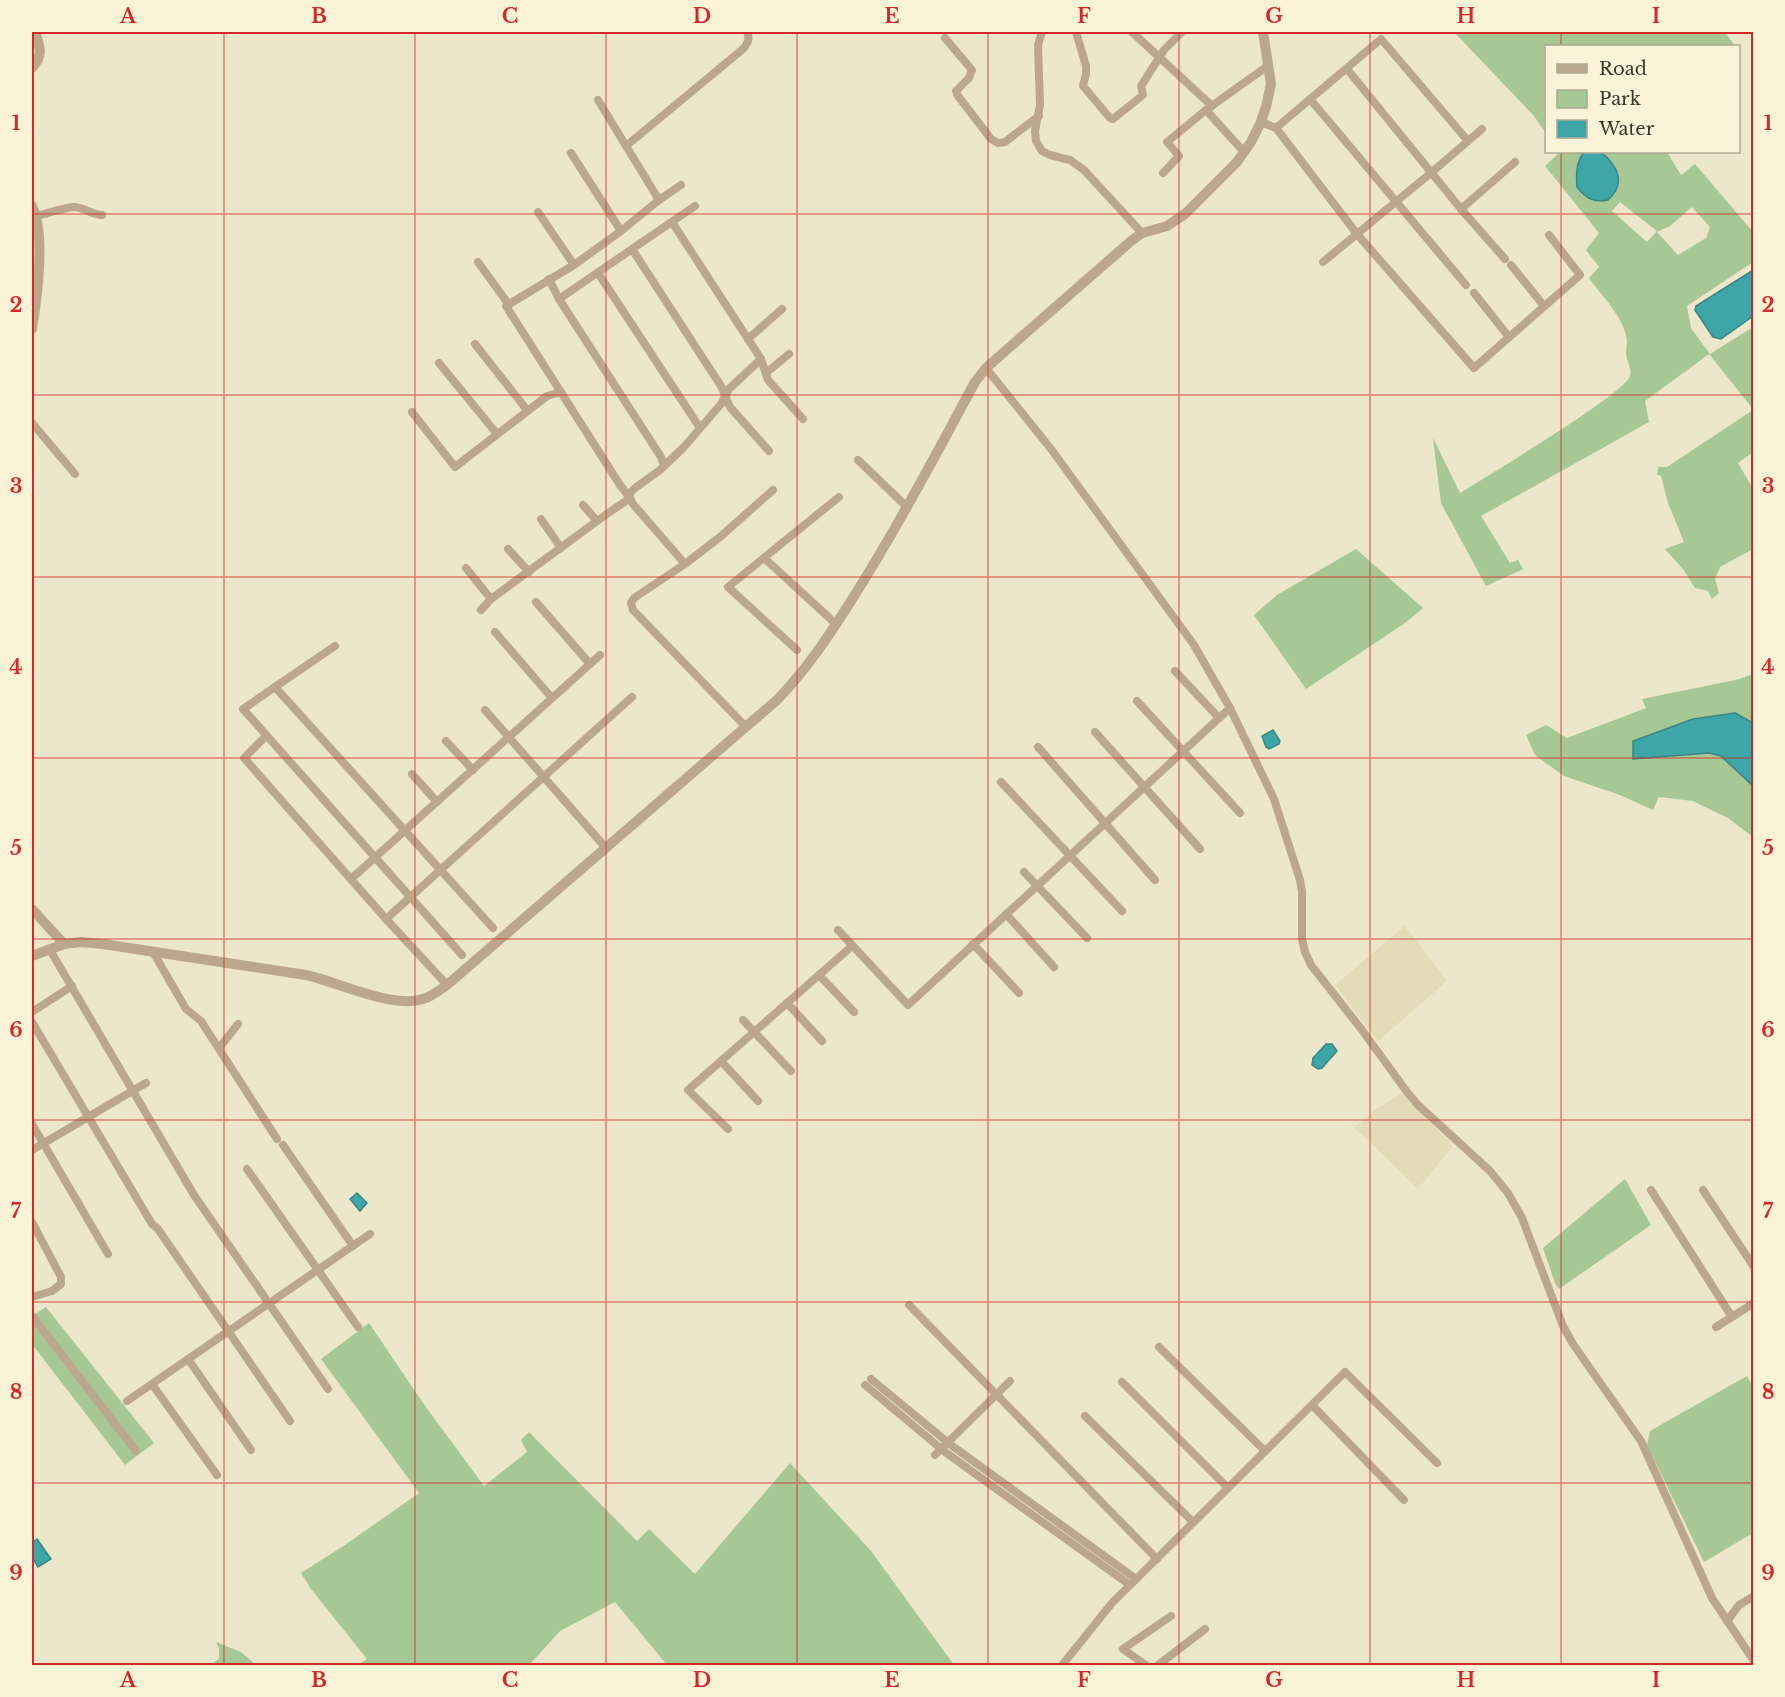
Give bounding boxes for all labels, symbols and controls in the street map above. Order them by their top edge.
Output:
text: A [119,4,137,28]
text: B [311,4,327,28]
text: C [502,4,518,28]
text: D [693,4,711,28]
text: E [884,4,900,28]
text: F [1077,4,1091,28]
text: G [1265,4,1283,28]
text: H [1457,4,1476,28]
text: I [1652,4,1660,28]
legend [1545,45,1740,153]
text: Road [1599,58,1647,80]
text: Park [1599,88,1641,110]
text: 1 [12,111,21,135]
text: 1 [1764,111,1773,135]
text: Water [1598,118,1655,140]
text: 2 [9,293,23,317]
text: 2 [1761,293,1775,317]
text: 3 [10,474,22,498]
text: 3 [1762,474,1774,498]
text: 4 [9,655,23,679]
text: 4 [1761,655,1775,679]
text: 5 [10,836,22,860]
text: 5 [1762,836,1774,860]
text: 6 [9,1018,23,1042]
text: 6 [1761,1018,1775,1042]
text: 7 [11,1199,22,1223]
text: 7 [1763,1199,1774,1223]
text: 8 [10,1380,22,1404]
text: 8 [1762,1380,1774,1404]
text: 9 [9,1561,23,1585]
text: 9 [1761,1561,1775,1585]
text: A [119,1668,137,1692]
text: B [311,1668,327,1692]
text: C [502,1668,518,1692]
text: D [693,1668,711,1692]
text: E [884,1668,900,1692]
text: F [1077,1668,1091,1692]
text: G [1265,1668,1283,1692]
text: H [1457,1668,1476,1692]
text: I [1652,1668,1660,1692]

